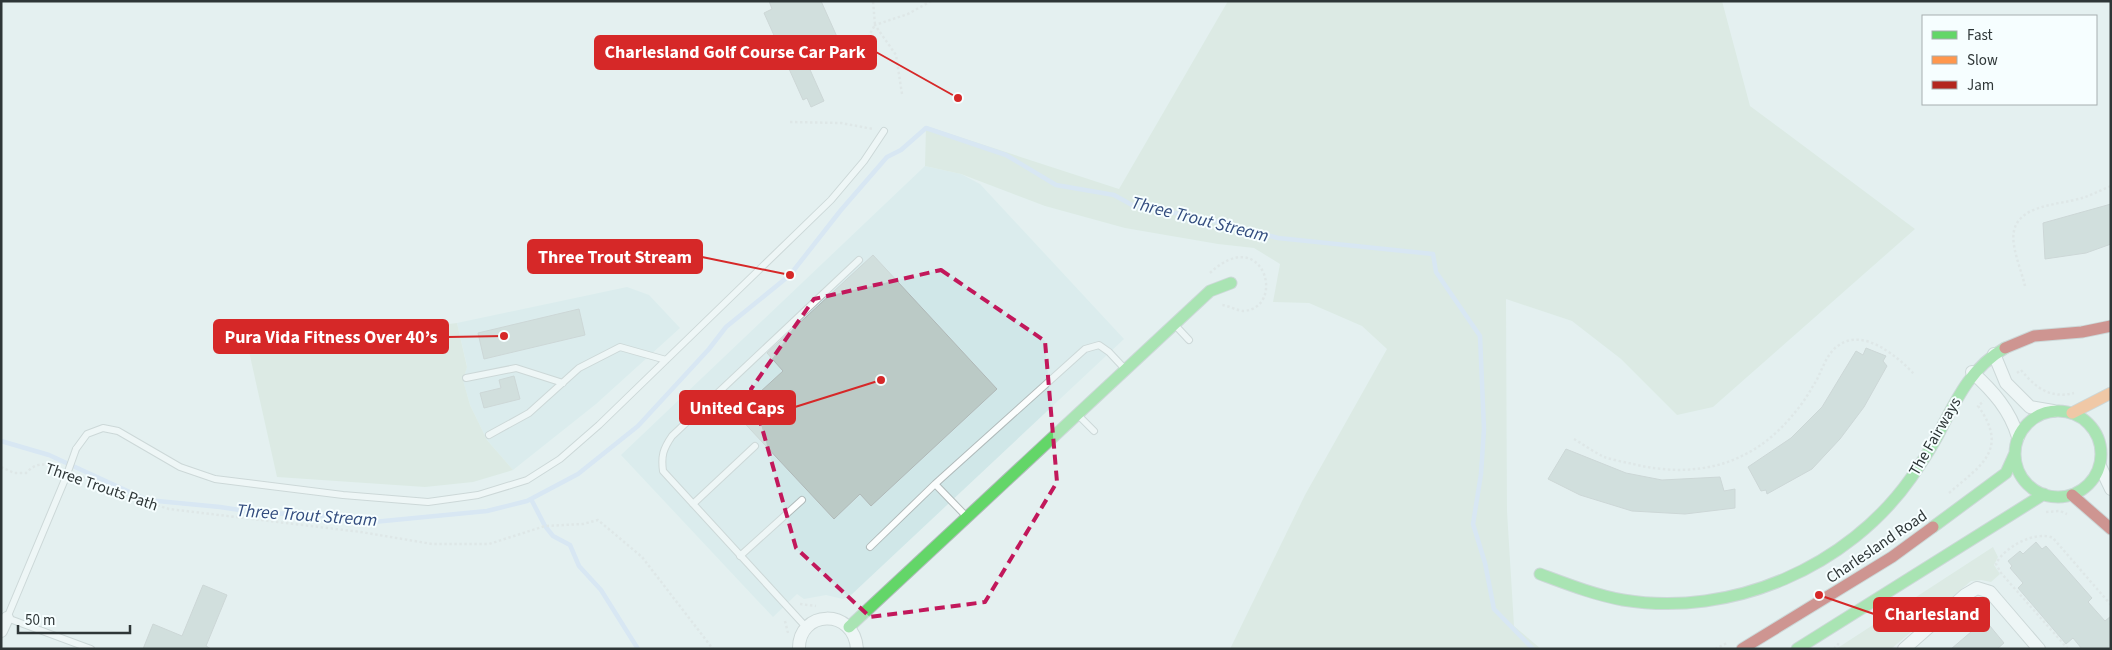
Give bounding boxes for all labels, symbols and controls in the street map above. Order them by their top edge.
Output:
legend [1922,15,2097,105]
text: Fast [1967,25,1993,46]
callout: Charlesland Golf Course Car Park [595,36,876,69]
text: Charlesland Golf Course Car Park [604,40,866,65]
text: Slow [1967,50,1998,71]
text: Jam [1967,75,1994,96]
water label: Three Trout Stream [1129,190,1271,249]
callout: Three Trout Stream [528,240,702,273]
text: Three Trout Stream [538,245,692,270]
callout: Pura Vida Fitness Over 40’s [214,320,448,353]
text: Pura Vida Fitness Over 40’s [224,325,438,350]
callout: United Caps [680,391,795,424]
street label: The Fairways [1904,393,1966,480]
text: United Caps [689,396,785,421]
street label: Three Trouts Path [42,457,161,517]
water label: Three Trout Stream [236,498,378,533]
street label: Charlesland Road [1822,505,1931,589]
callout: Charlesland [1874,598,1989,631]
scale bar [18,602,130,634]
text: Charlesland [1884,602,1980,627]
text: 50 m [25,610,55,631]

